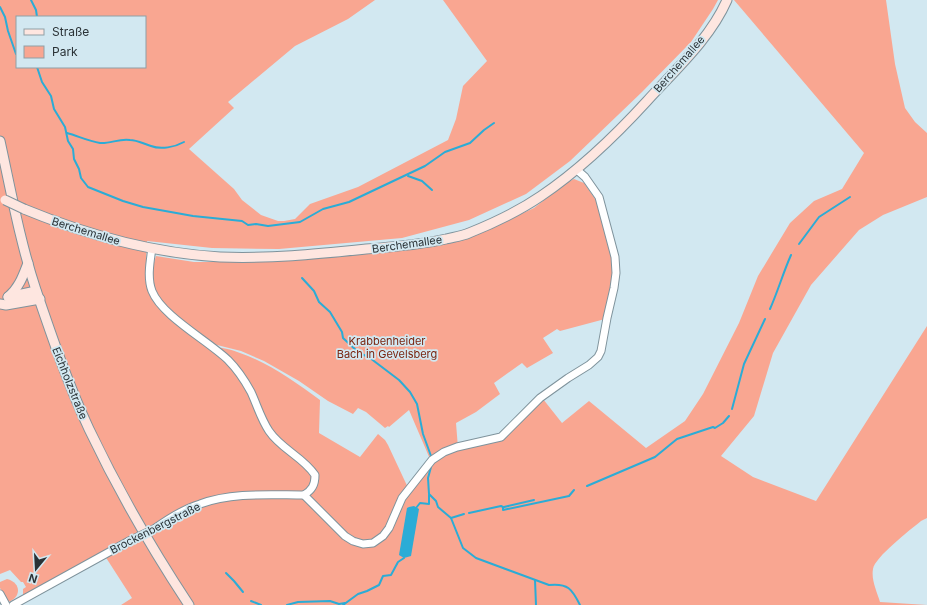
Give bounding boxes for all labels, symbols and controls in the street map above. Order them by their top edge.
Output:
legend [16,16,146,68]
text: Straße [52,24,89,39]
street label: Berchemallee [651,33,707,95]
text: Park [52,44,78,59]
street label: Berchemallee [50,214,122,248]
street label: Berchemallee [371,232,443,256]
park label: Krabbenheider Bach in Gevelsberg [337,334,437,361]
street label: Eichholzstraße [49,345,91,421]
street label: Brockenbergstraße [107,499,203,557]
north arrow [16,549,56,589]
text: N [27,571,39,586]

